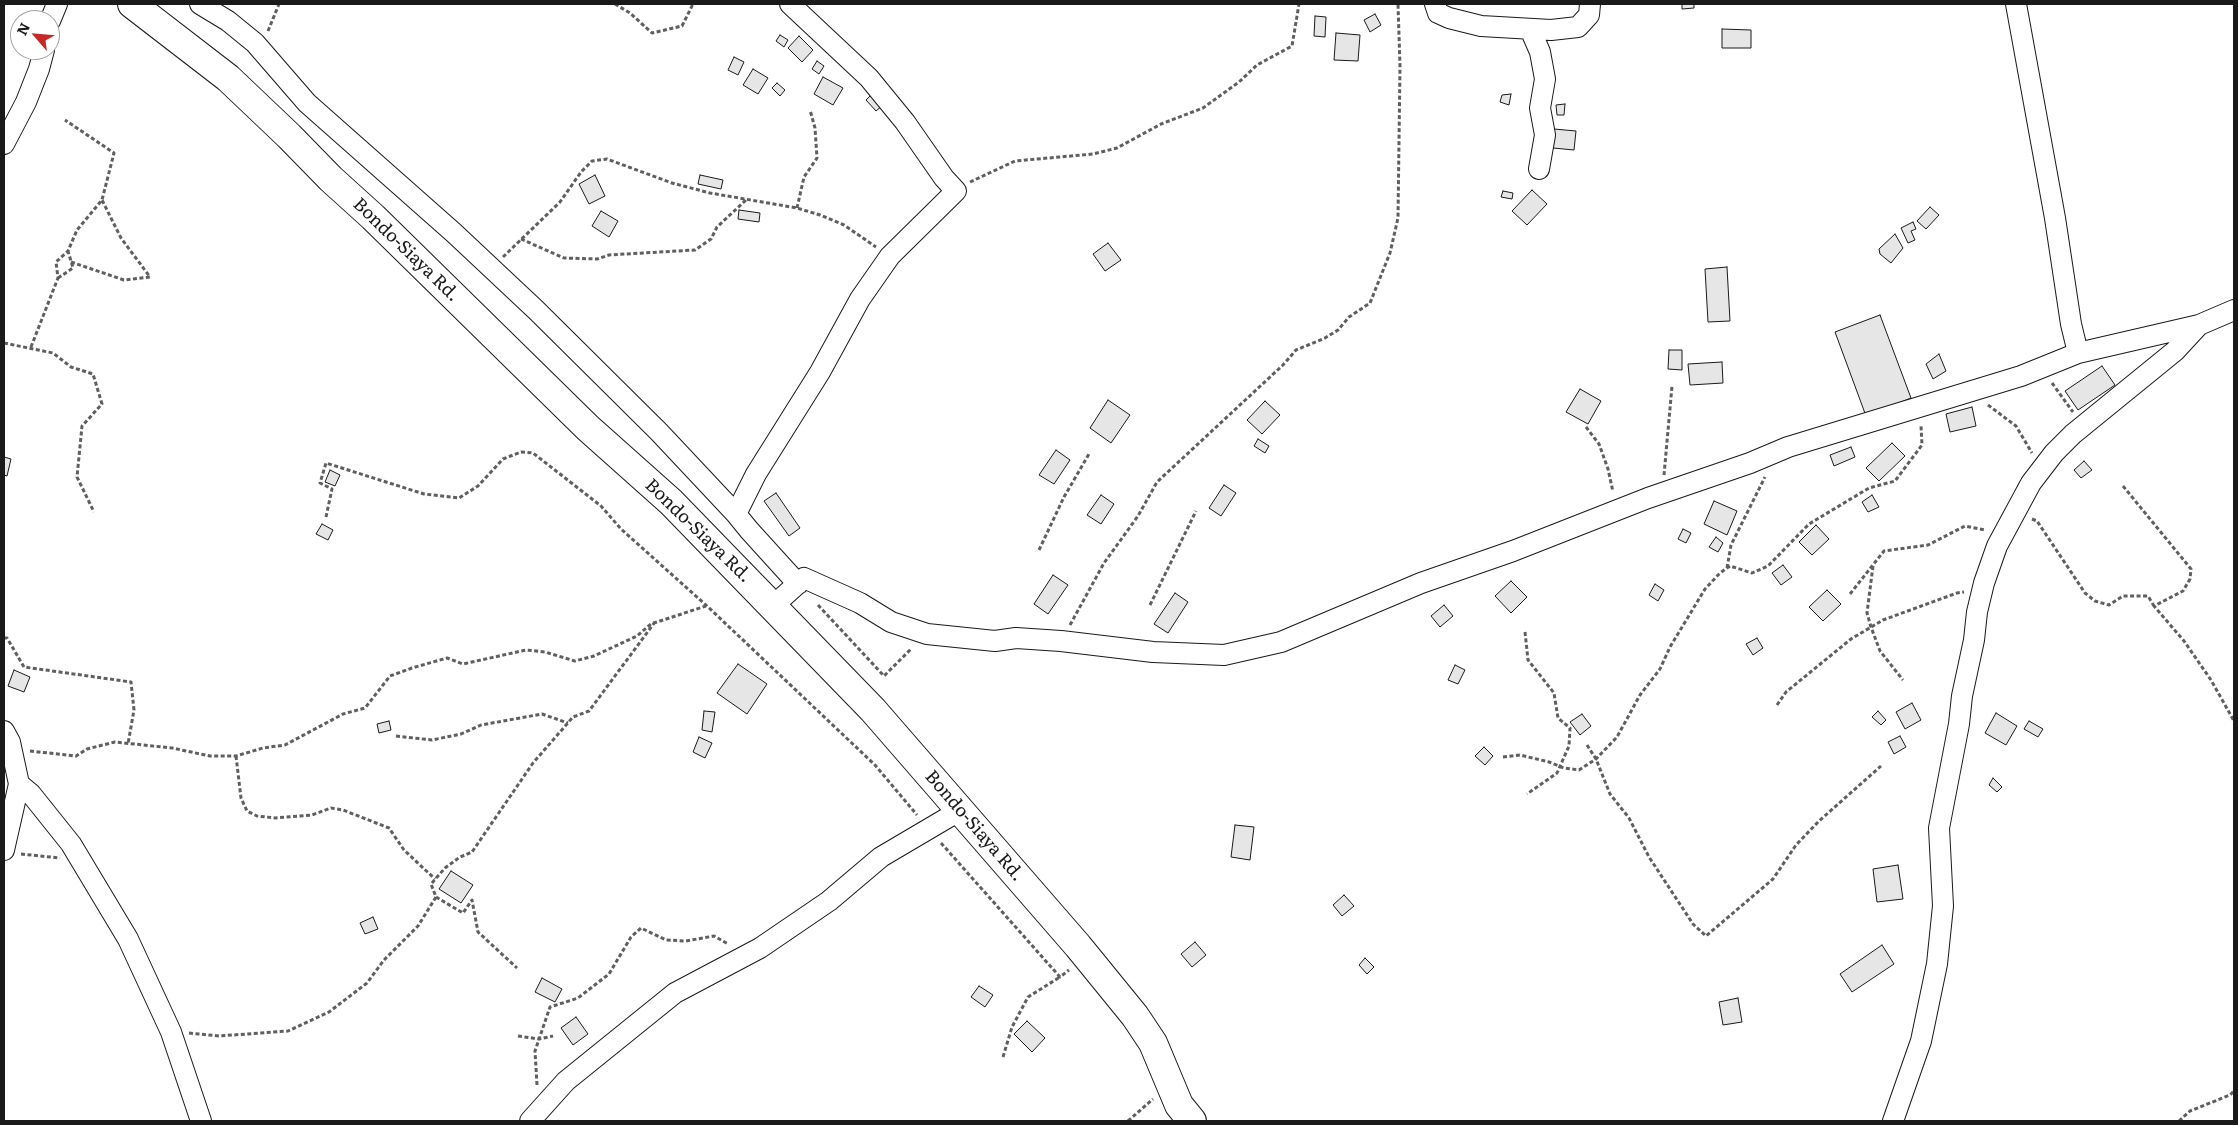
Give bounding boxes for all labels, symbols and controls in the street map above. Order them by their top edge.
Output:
north arrow [10,10,60,60]
text: N [11,19,34,38]
street label: Bondo-Siaya Rd. [348,194,464,306]
street label: Bondo-Siaya Rd. [640,475,756,587]
street label: Bondo-Siaya Rd. [920,766,1028,886]

